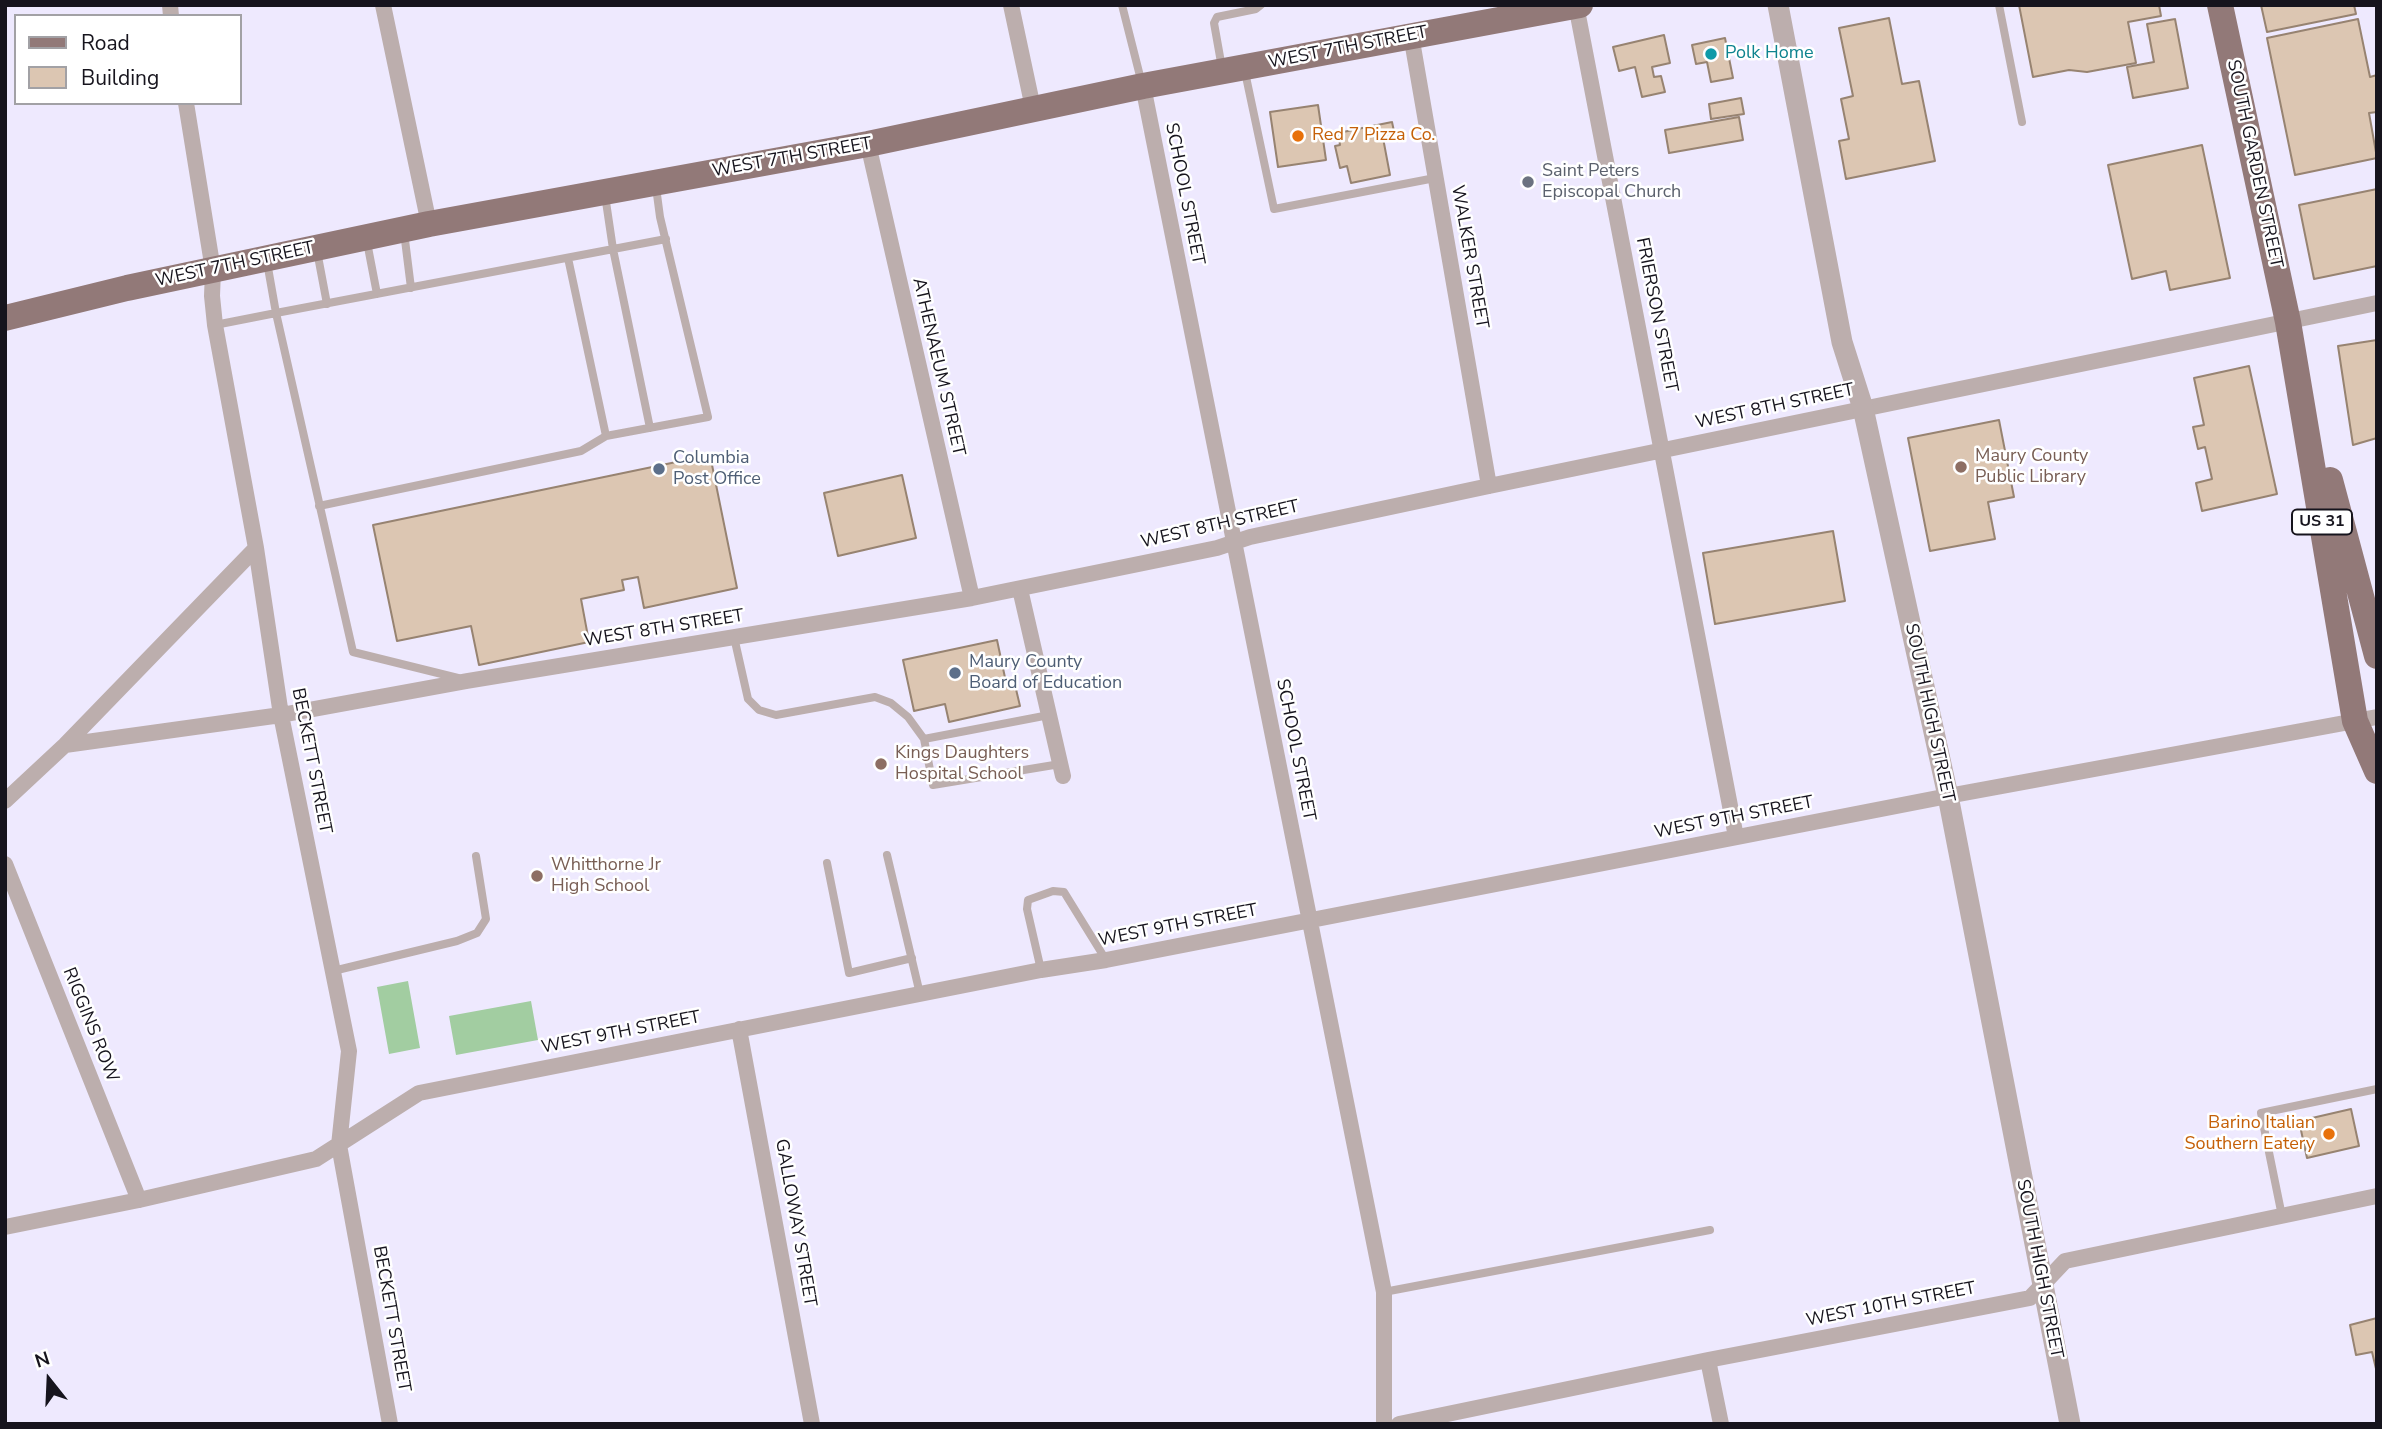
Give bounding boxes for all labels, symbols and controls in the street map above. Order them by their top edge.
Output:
legend [14,14,242,105]
street label: WEST 7TH STREET [1267,22,1429,74]
text: Road [81,29,130,57]
place label: Polk Home [1725,43,1814,65]
marker: Polk Home [1703,46,1719,62]
street label: SOUTH GARDEN STREET [2221,58,2287,270]
text: Building [81,64,159,92]
street label: SCHOOL STREET [1160,121,1208,267]
place label: Red 7 Pizza Co. [1312,125,1435,147]
marker: Red 7 Pizza Co. [1290,128,1306,144]
street label: WEST 7TH STREET [711,133,873,183]
place label: Saint Peters Episcopal Church [1542,161,1681,204]
marker: Saint Peters Episcopal Church [1520,174,1536,190]
street label: WALKER STREET [1446,184,1492,330]
street label: FRIERSON STREET [1630,236,1682,394]
street label: WEST 7TH STREET [154,238,316,292]
street label: ATHENAEUM STREET [907,276,969,458]
street label: WEST 8TH STREET [1694,380,1856,434]
place label: Maury County Public Library [1975,446,2088,489]
place label: Columbia Post Office [673,448,761,490]
marker: Maury County Public Library [1953,459,1969,475]
marker: Columbia Post Office [651,461,667,477]
street label: WEST 8TH STREET [1139,496,1301,554]
road number: US 31 [2292,509,2352,534]
street label: WEST 8TH STREET [582,606,746,652]
street label: SOUTH HIGH STREET [1900,622,1958,804]
place label: Maury County Board of Education [969,652,1122,694]
marker: Maury County Board of Education [947,665,963,681]
street label: SCHOOL STREET [1271,677,1319,823]
street label: BECKETT STREET [286,686,336,836]
place label: Kings Daughters Hospital School [895,743,1029,786]
marker: Kings Daughters Hospital School [873,756,889,772]
street label: WEST 9TH STREET [1653,792,1815,844]
place label: Whitthorne Jr High School [551,855,661,898]
marker: Whitthorne Jr High School [529,868,545,884]
street label: WEST 9TH STREET [1097,900,1259,952]
street label: RIGGINS ROW [57,965,123,1085]
street label: WEST 9TH STREET [540,1007,702,1059]
place label: Barino Italian Southern Eatery [2185,1113,2315,1156]
marker: Barino Italian Southern Eatery [2321,1126,2337,1142]
street label: GALLOWAY STREET [770,1137,820,1309]
street label: SOUTH HIGH STREET [2011,1178,2067,1360]
street label: BECKETT STREET [368,1244,414,1394]
street label: WEST 10TH STREET [1804,1278,1978,1332]
north arrow [14,1345,84,1415]
text: N [32,1345,53,1375]

